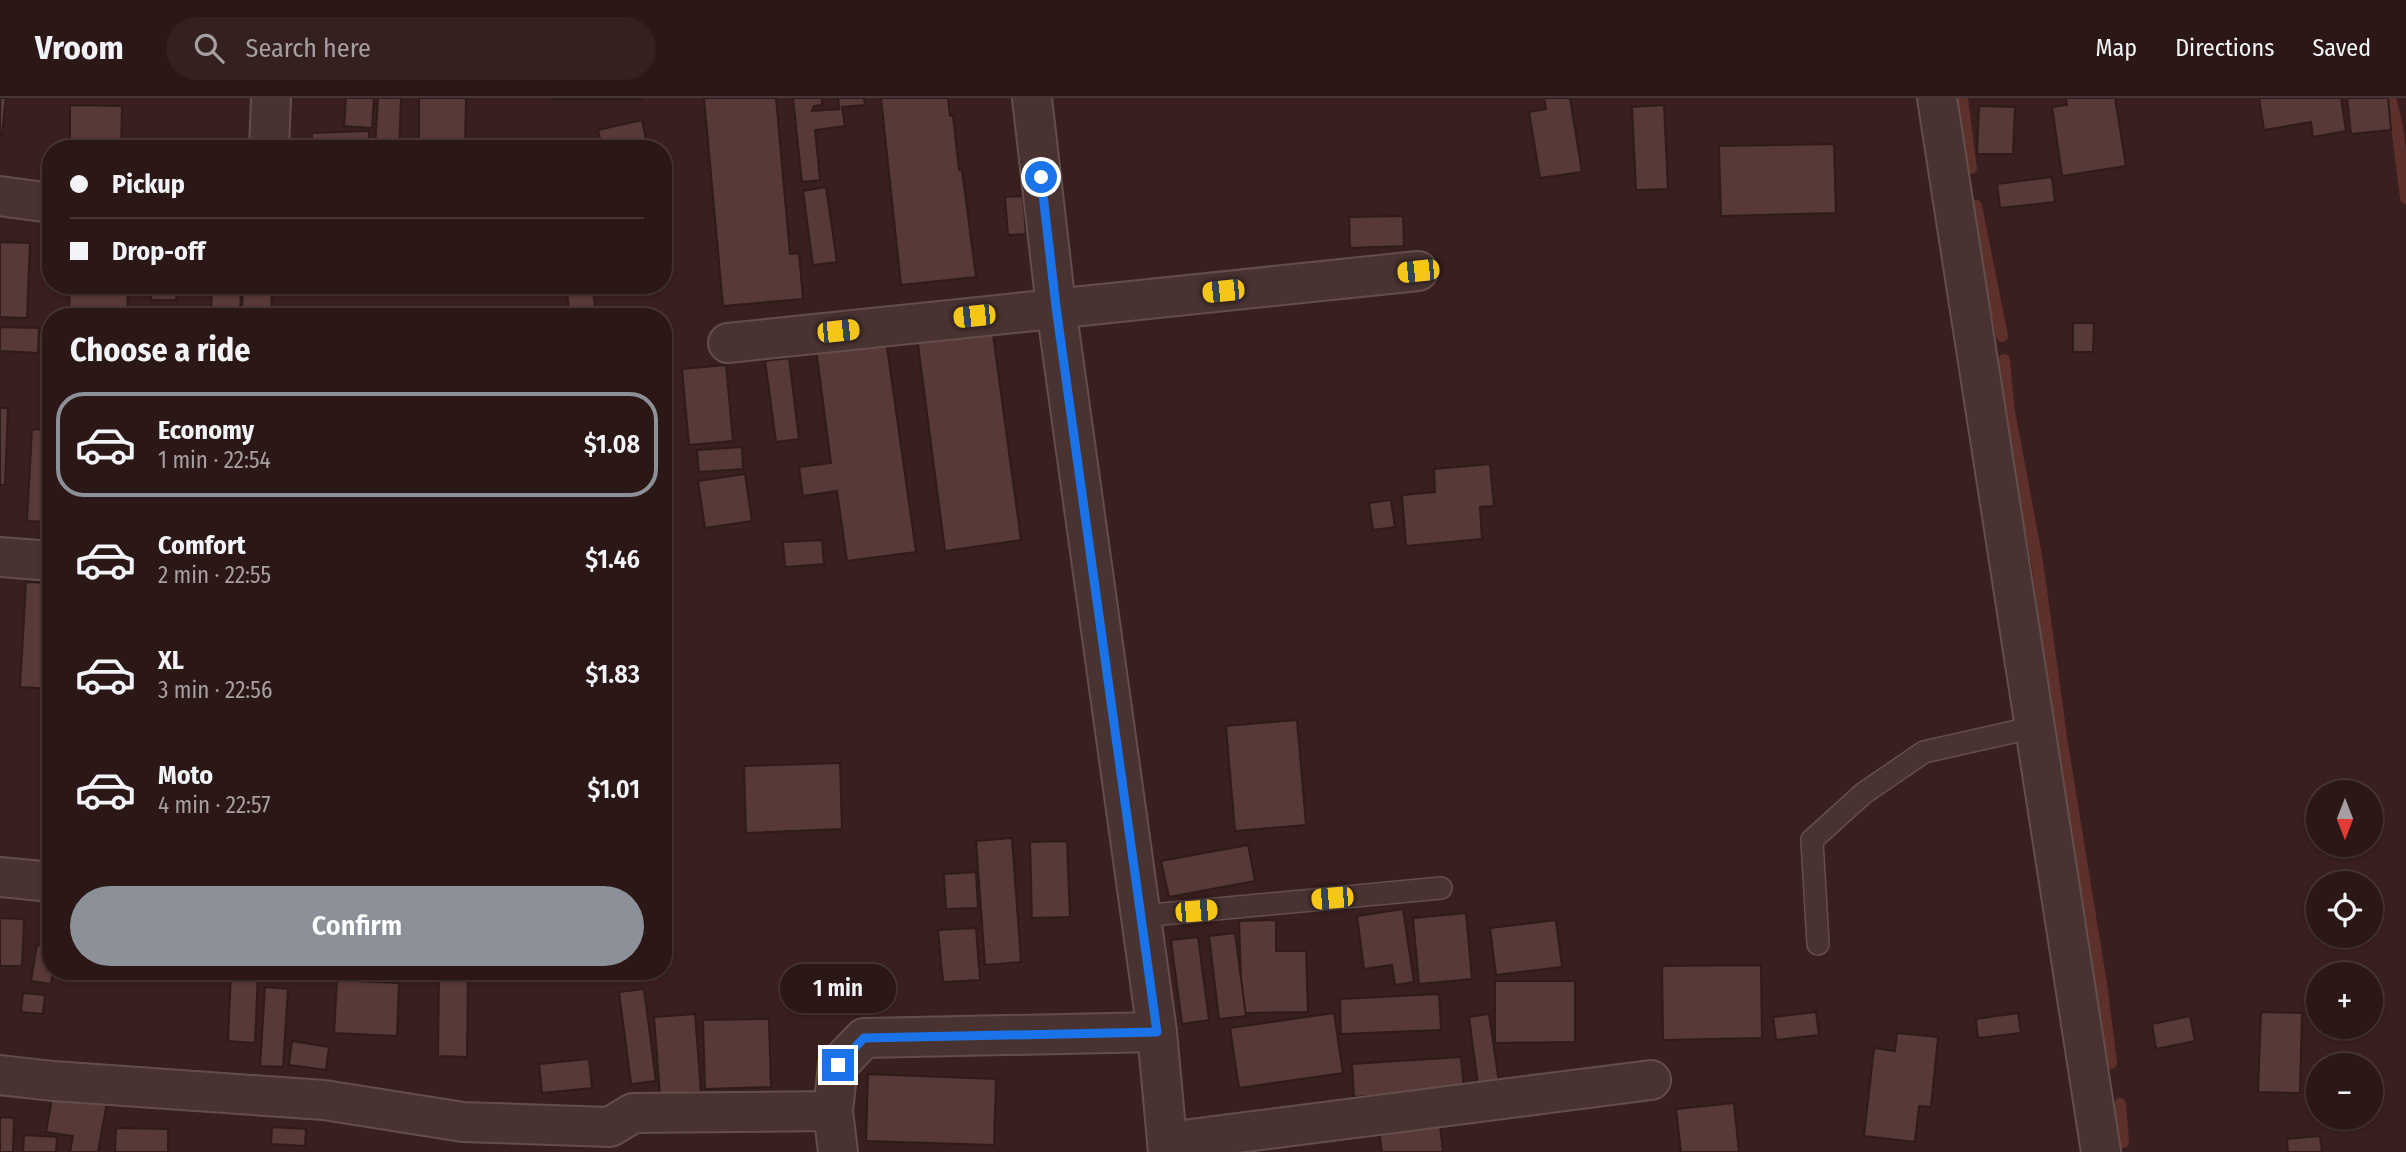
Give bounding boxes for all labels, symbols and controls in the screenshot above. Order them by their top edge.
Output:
search box [166,17,656,80]
text: Vroom [35,28,124,68]
icon: search [190,29,228,67]
text: Search here [246,33,371,64]
text: Map [2096,34,2137,62]
text: Directions [2175,34,2274,62]
text: Saved [2312,34,2371,62]
route start [1025,161,1057,193]
text: Pickup [112,169,185,200]
text: Drop-off [112,236,205,267]
car [1397,258,1440,284]
car [1202,278,1245,304]
car [953,303,996,329]
car [817,318,860,344]
text: Choose a ride [70,331,251,369]
icon: car [74,413,137,476]
text: Economy [158,415,254,446]
text: $1.08 [584,429,640,460]
text: 1 min · 22:54 [158,446,271,474]
icon: car [74,528,137,591]
text: Comfort [158,530,246,561]
text: $1.46 [585,544,640,575]
text: 2 min · 22:55 [158,561,271,589]
icon: car [74,643,137,706]
text: XL [158,645,184,676]
text: $1.83 [586,659,640,690]
text: 3 min · 22:56 [158,676,272,704]
icon: car [74,758,137,821]
text: Moto [158,760,213,791]
text: $1.01 [587,774,640,805]
north arrow [2306,780,2384,858]
map controls [2306,780,2383,1130]
text: 4 min · 22:57 [158,791,270,819]
button: locate [2306,871,2383,948]
button: Confirm [70,886,644,966]
car [1311,886,1354,910]
car [1175,899,1218,923]
button: + [2306,962,2383,1039]
callout: 1 min [780,964,896,1012]
text: 1 min [813,974,863,1002]
route end [822,1049,854,1081]
button: − [2306,1053,2383,1130]

